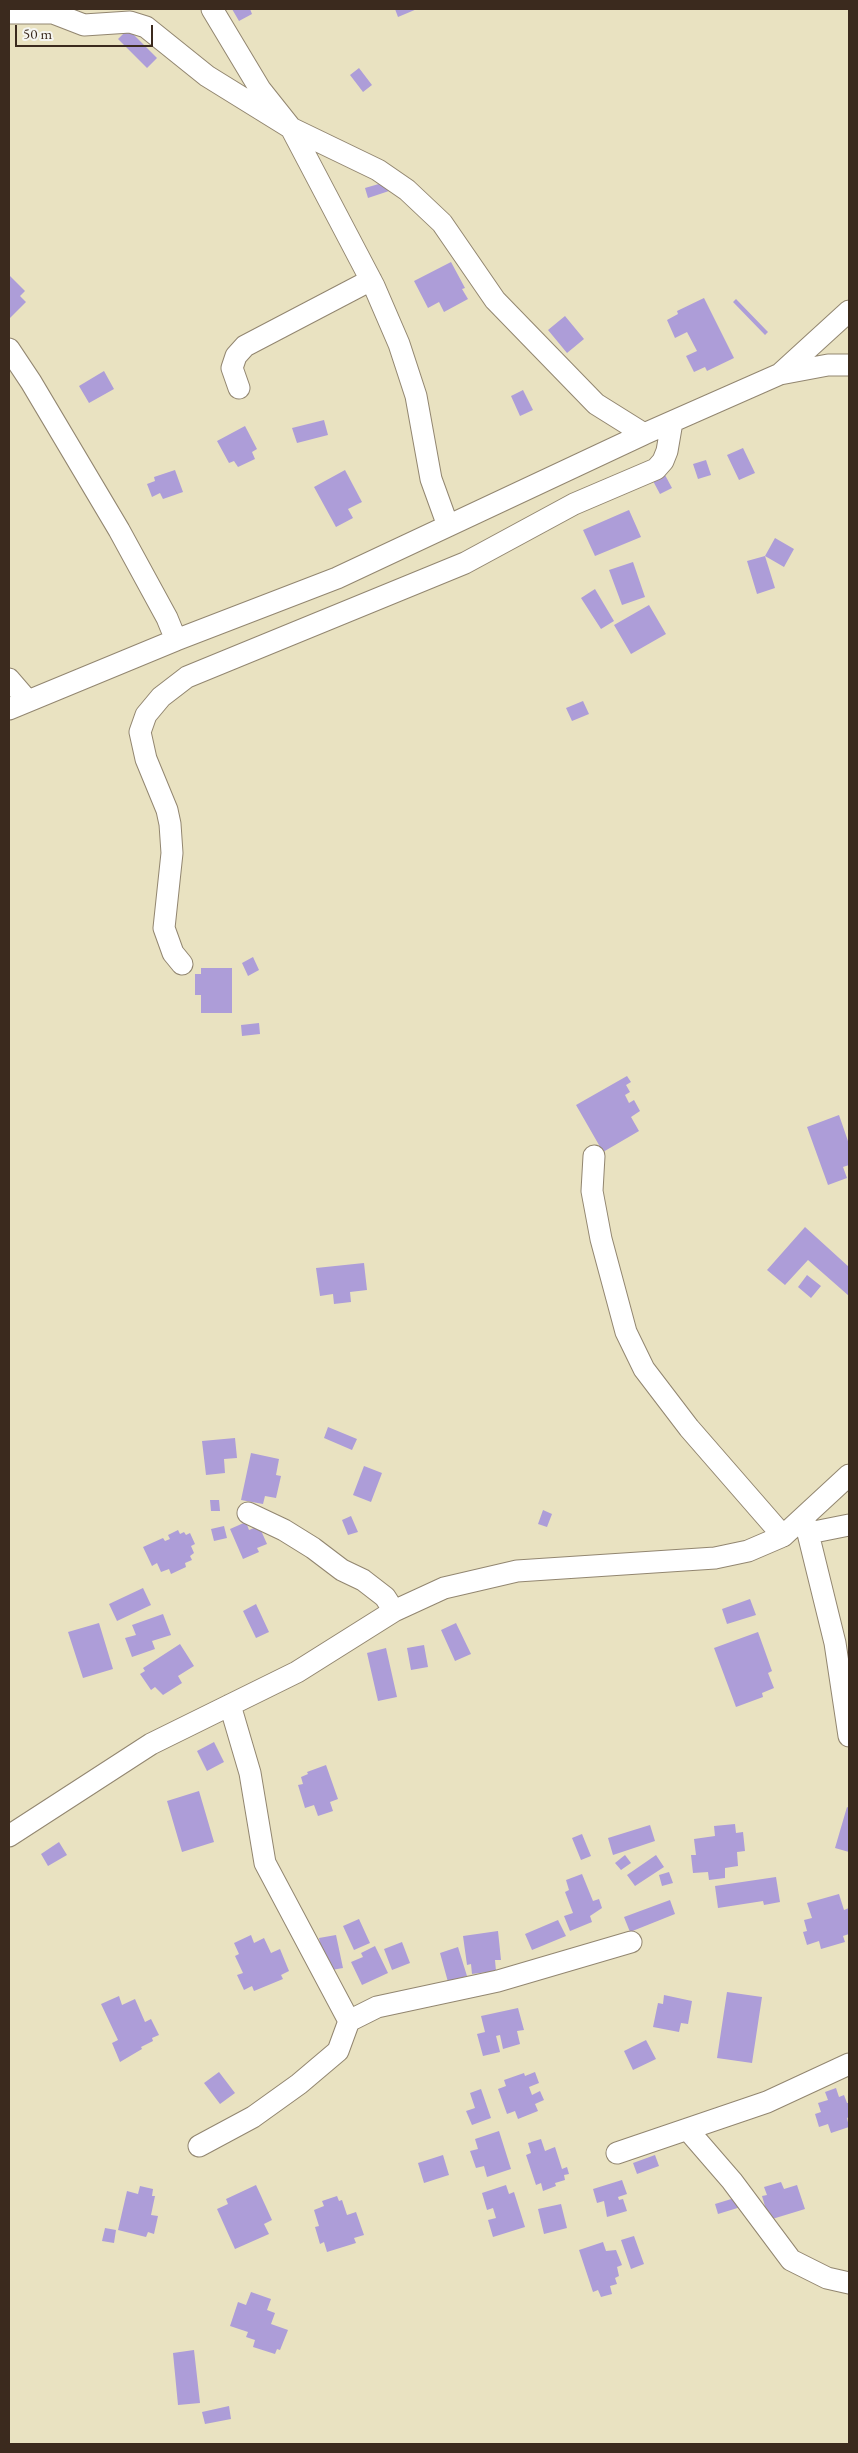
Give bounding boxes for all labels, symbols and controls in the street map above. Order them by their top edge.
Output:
scale bar [18,15,155,47]
text: 50 m [23,24,52,43]

